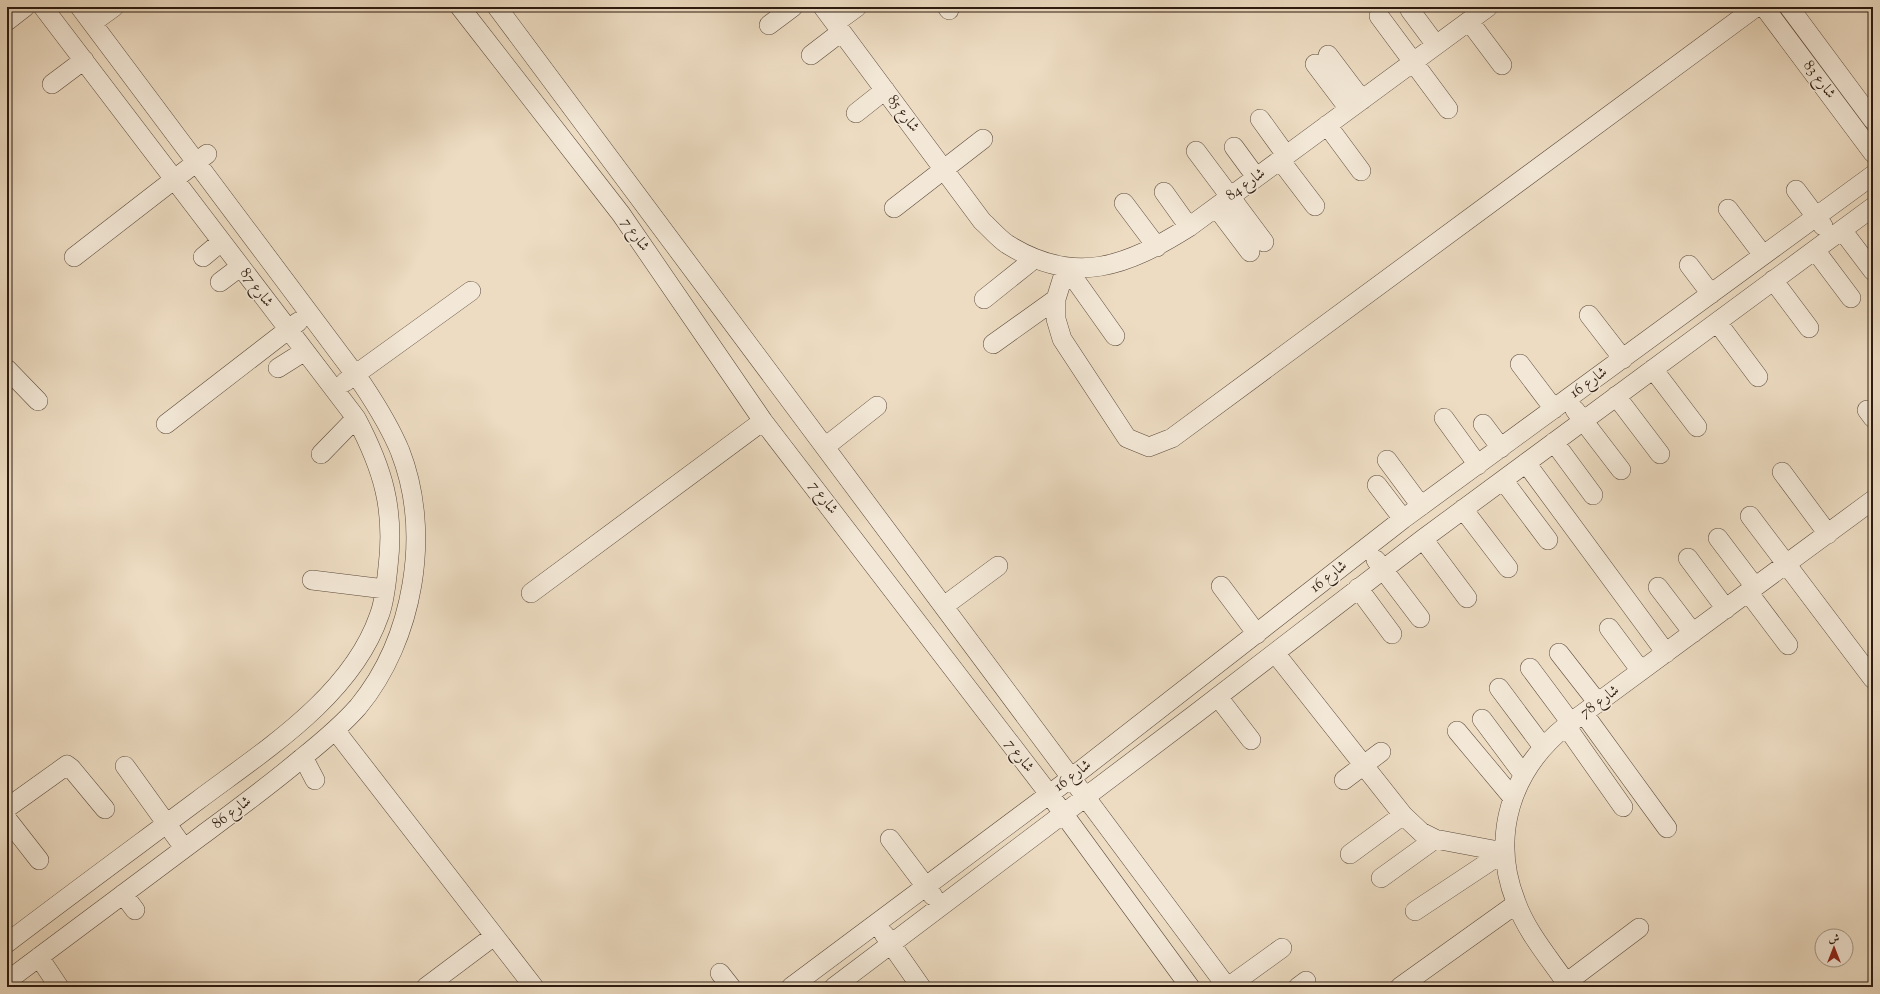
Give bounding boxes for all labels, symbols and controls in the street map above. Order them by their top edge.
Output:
street label: شارع 83 [1797,57,1840,104]
street label: شارع 85 [881,91,924,138]
street label: شارع 84 [1222,164,1271,207]
street label: شارع 7 [615,214,654,257]
street label: شارع 87 [233,264,278,313]
street label: شارع 16 [1566,362,1613,405]
street label: شارع 7 [803,477,842,520]
street label: شارع 16 [1306,556,1353,599]
street label: شارع 78 [1576,680,1625,724]
street label: شارع 7 [999,735,1038,778]
street label: شارع 16 [1050,755,1097,798]
street label: شارع 86 [208,791,257,835]
north arrow [1814,928,1854,968]
text: ش [1829,931,1840,947]

